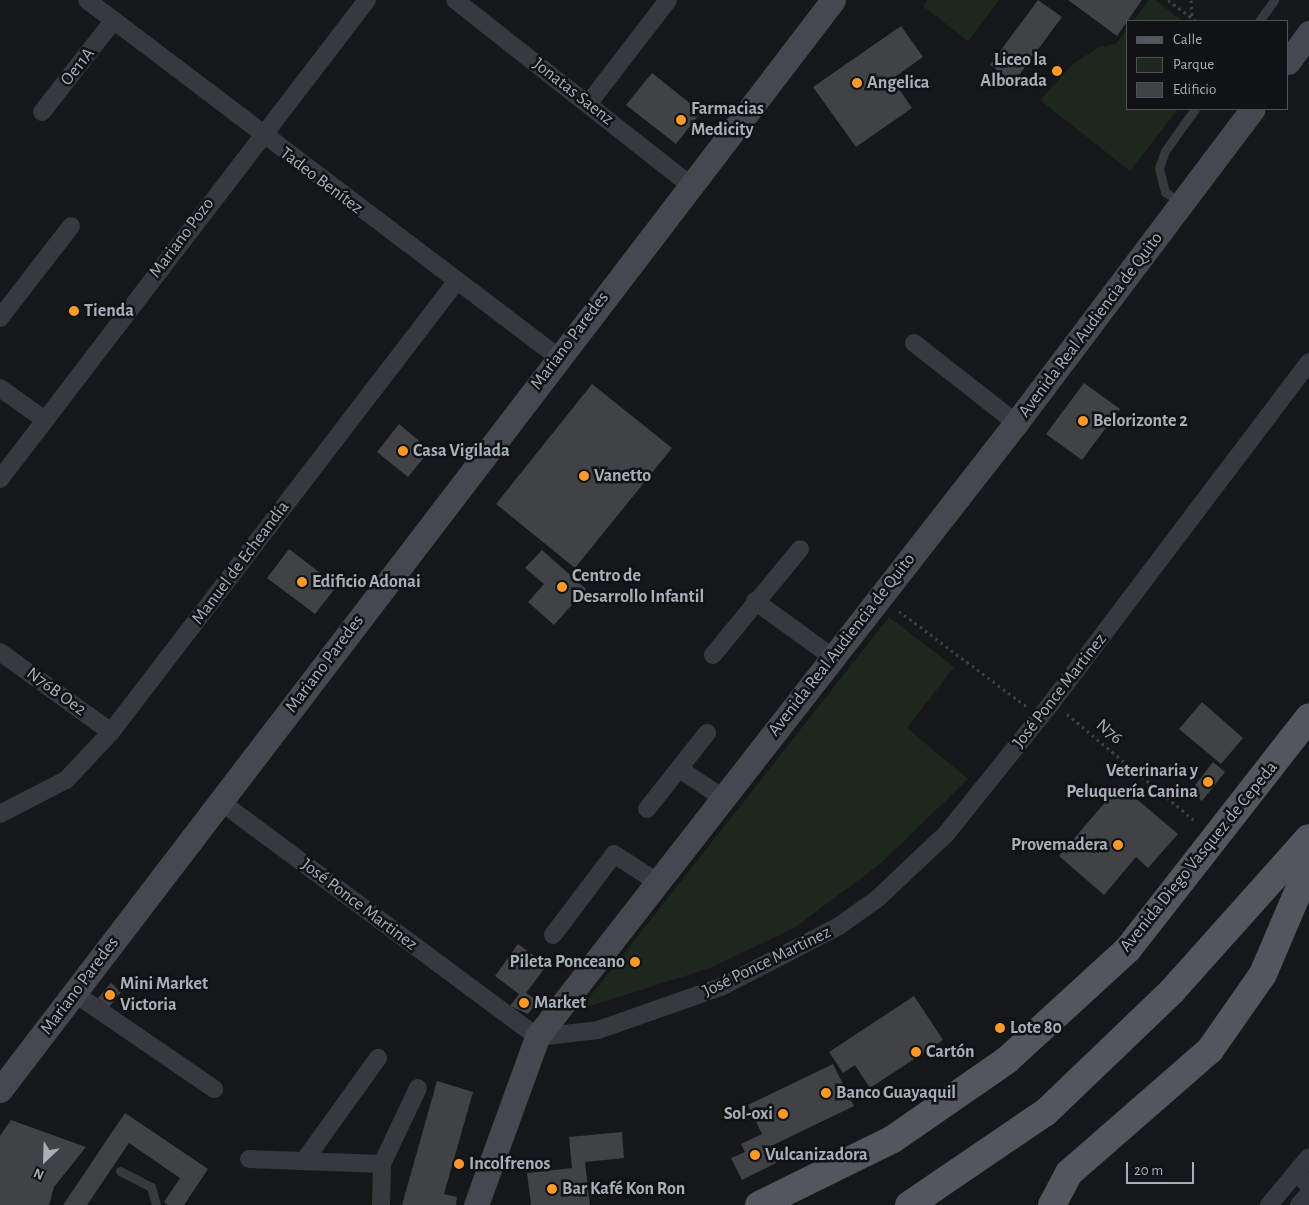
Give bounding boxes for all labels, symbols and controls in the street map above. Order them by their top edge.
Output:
legend [1126,20,1289,110]
text: Calle [1173,32,1202,47]
street label: Oe11A [56,44,100,90]
place label: Liceo la Alborada [980,50,1047,92]
street label: Jonatas Saenz [528,54,618,130]
text: Parque [1173,57,1214,72]
marker: Liceo la Alborada [1051,65,1063,77]
place label: Angelica [867,72,929,94]
marker: Angelica [851,77,863,89]
text: Edificio [1173,82,1216,97]
place label: Farmacias Medicity [691,99,764,142]
marker: Farmacias Medicity [675,114,687,126]
street label: Tadeo Benítez [275,143,367,219]
street label: Mariano Pozo [145,194,219,282]
street label: Avenida Real Audiencia de Quito [1014,228,1168,422]
street label: Mariano Paredes [526,288,614,394]
place label: Tienda [84,300,134,322]
marker: Tienda [68,305,80,317]
place label: Belorizonte 2 [1093,410,1188,432]
marker: Belorizonte 2 [1077,415,1089,427]
place label: Casa Vigilada [413,440,510,462]
marker: Casa Vigilada [397,445,409,457]
place label: Vanetto [594,465,651,487]
marker: Vanetto [578,470,590,482]
street label: Manuel de Echeandía [188,497,294,629]
street label: Avenida Real Audiencia de Quito [764,549,920,741]
place label: Centro de Desarrollo Infantil [572,566,704,608]
place label: Edificio Adonai [312,571,421,593]
marker: Edificio Adonai [296,576,308,588]
marker: Centro de Desarrollo Infantil [556,581,568,593]
street label: Mariano Paredes [281,611,369,717]
street label: José Ponce Martinez [1008,629,1112,753]
street label: N76B Oe2 [22,663,90,721]
street label: N76 [1091,715,1127,749]
street label: Avenida Diego Vasquez de Cepeda [1115,757,1283,957]
place label: Veterinaria y Peluquería Canina [1066,761,1198,804]
marker: Veterinaria y Peluquería Canina [1202,776,1214,788]
place label: Provemadera [1011,834,1108,856]
marker: Provemadera [1112,839,1124,851]
street label: José Ponce Martinez [297,854,421,956]
street label: José Ponce Martinez [699,922,835,1002]
street label: Mariano Paredes [36,933,124,1039]
place label: Pileta Ponceano [510,951,625,973]
marker: Pileta Ponceano [629,956,641,968]
place label: Mini Market Victoria [120,974,208,1016]
marker: Mini Market Victoria [104,989,116,1001]
place label: Market [534,992,586,1014]
marker: Market [518,997,530,1009]
place label: Lote 80 [1010,1017,1062,1039]
marker: Lote 80 [994,1022,1006,1034]
place label: Cartón [926,1041,974,1063]
marker: Cartón [910,1046,922,1058]
place label: Banco Guayaquil [836,1082,956,1104]
marker: Banco Guayaquil [820,1087,832,1099]
place label: Sol-oxi [724,1103,773,1125]
marker: Sol-oxi [777,1108,789,1120]
north arrow [20,1135,70,1185]
place label: Vulcanizadora [765,1144,868,1166]
marker: Vulcanizadora [749,1149,761,1161]
scale bar [1129,1152,1196,1184]
place label: Incolfrenos [469,1153,550,1175]
marker: Incolfrenos [453,1158,465,1170]
text: 20 m [1134,1163,1163,1178]
text: N [32,1165,46,1182]
place label: Bar Kafé Kon Ron [562,1178,685,1200]
marker: Bar Kafé Kon Ron [546,1183,558,1195]

